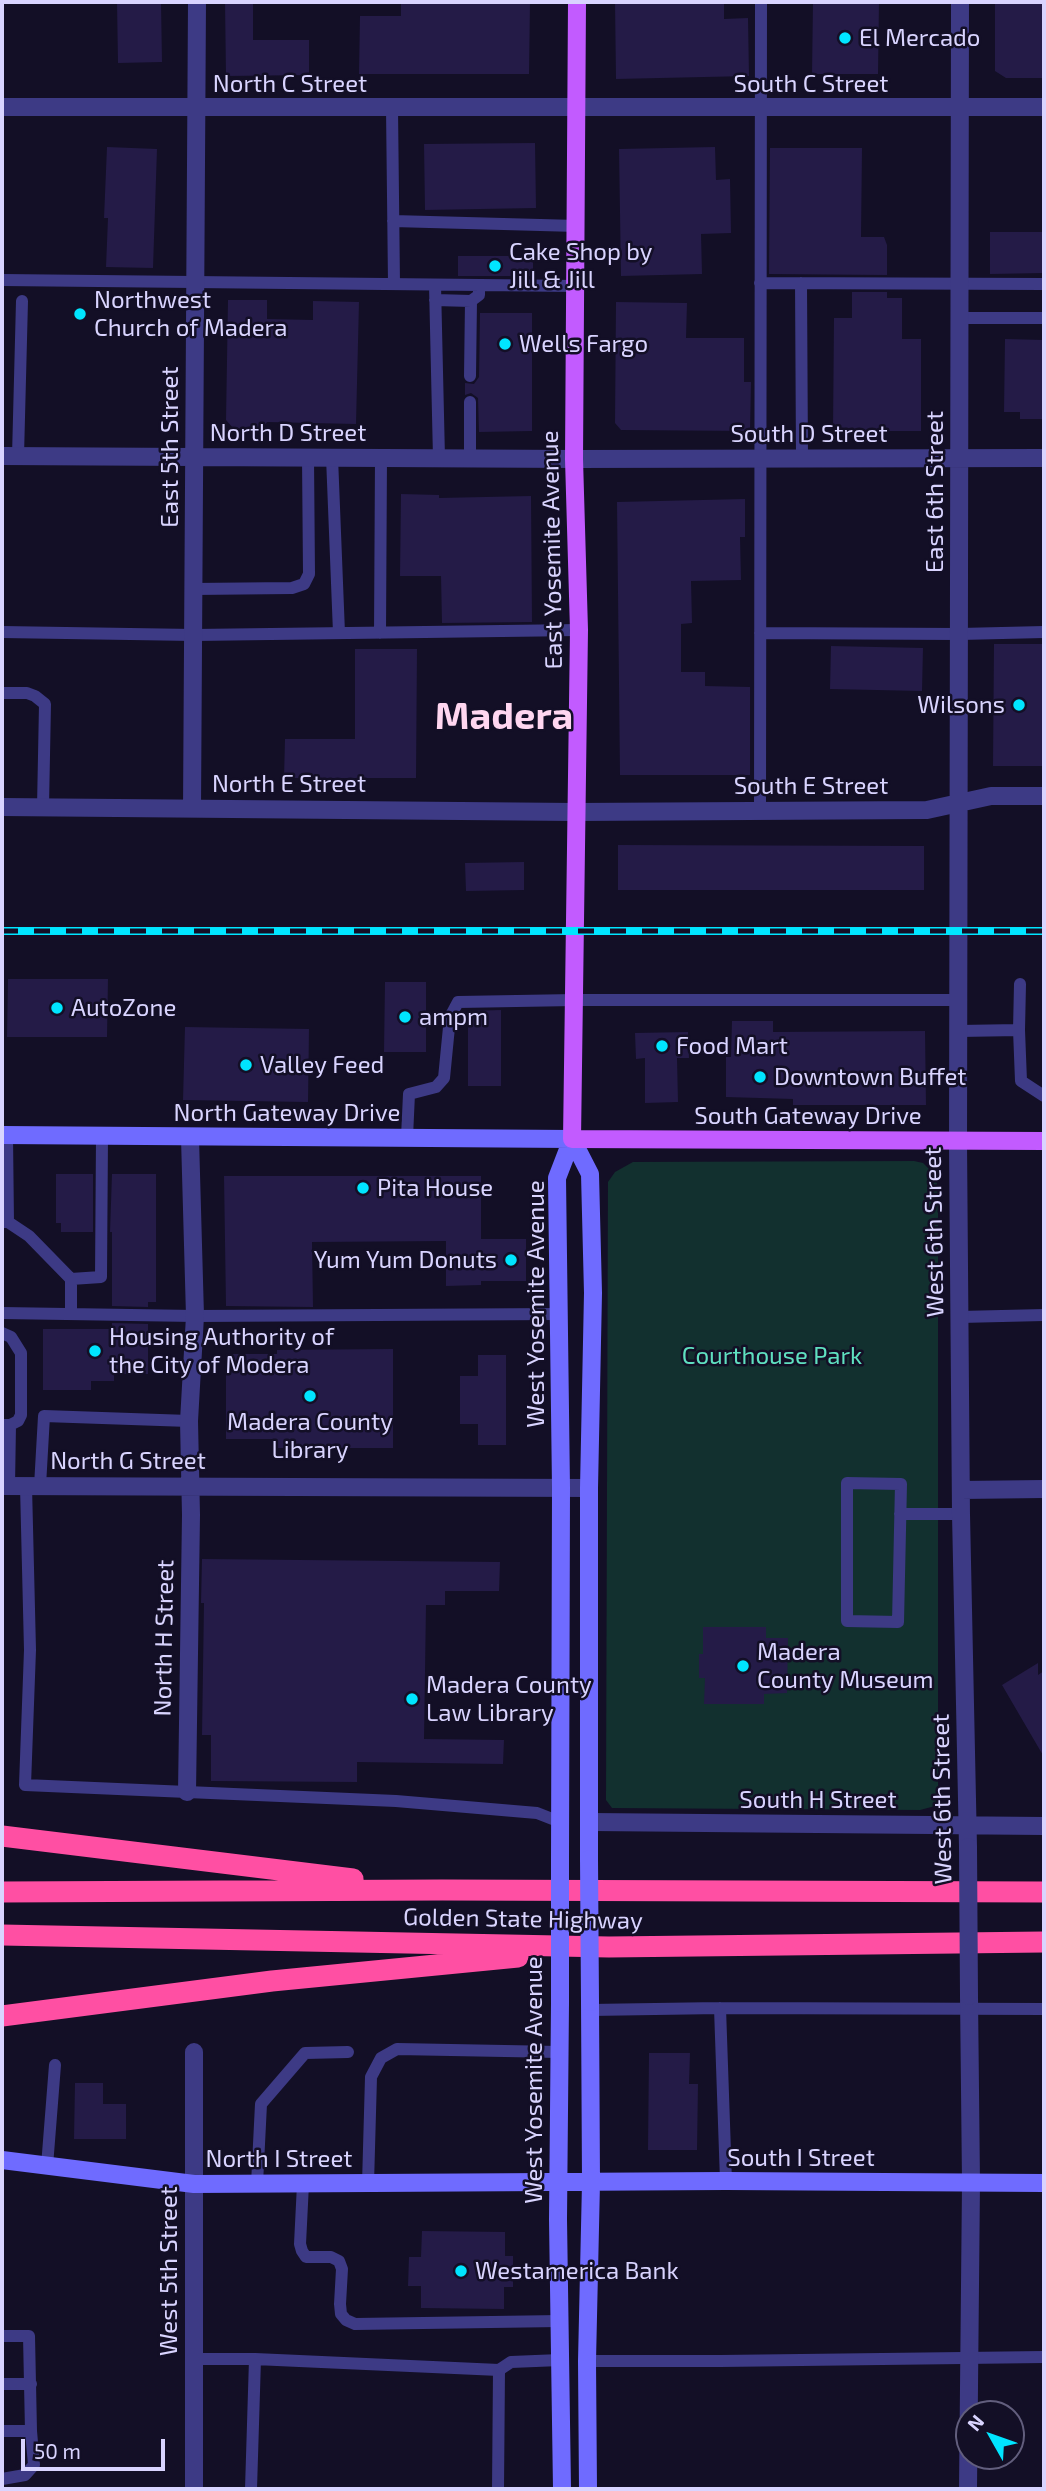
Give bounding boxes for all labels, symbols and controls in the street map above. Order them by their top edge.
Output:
place label: El Mercado [859,24,980,52]
marker: El Mercado [837,30,853,46]
street label: North C Street [213,70,367,98]
street label: South C Street [734,70,888,98]
place label: Cake Shop by Jill & Jill [509,238,653,294]
marker: Cake Shop by Jill & Jill [487,258,503,274]
place label: Northwest Church of Madera [94,286,287,342]
marker: Northwest Church of Madera [72,306,88,322]
place label: Wells Fargo [519,330,648,358]
marker: Wells Fargo [497,336,513,352]
street label: East 5th Street [156,366,184,528]
street label: East 6th Street [921,411,949,573]
street label: North D Street [210,419,366,447]
street label: South D Street [730,420,888,448]
street label: East Yosemite Avenue [536,430,568,670]
place label: Wilsons [917,691,1005,719]
district label: Madera [435,693,573,739]
marker: Wilsons [1011,697,1027,713]
street label: North E Street [212,770,366,798]
street label: South E Street [734,772,888,800]
place label: AutoZone [71,994,176,1022]
marker: AutoZone [49,1000,65,1016]
place label: ampm [419,1003,488,1031]
marker: ampm [397,1009,413,1025]
place label: Food Mart [676,1032,788,1060]
marker: Food Mart [654,1038,670,1054]
place label: Valley Feed [260,1051,384,1079]
marker: Valley Feed [238,1057,254,1073]
place label: Downtown Buffet [774,1063,966,1091]
marker: Downtown Buffet [752,1069,768,1085]
street label: North Gateway Drive [174,1099,400,1127]
street label: South Gateway Drive [694,1102,922,1130]
street label: West 6th Street [918,1146,950,1318]
place label: Pita House [377,1174,493,1202]
marker: Pita House [355,1180,371,1196]
street label: West Yosemite Avenue [522,1180,550,1428]
place label: Yum Yum Donuts [314,1246,497,1274]
marker: Yum Yum Donuts [503,1252,519,1268]
place label: Housing Authority of the City of Modera [109,1323,334,1379]
park label: Courthouse Park [682,1342,862,1370]
marker: Housing Authority of the City of Modera [87,1343,103,1359]
marker: Madera County Library [302,1388,318,1404]
place label: Madera County Library [227,1408,393,1464]
street label: North G Street [50,1447,206,1475]
street label: North H Street [148,1559,180,1717]
place label: Madera County Museum [757,1638,934,1694]
marker: Madera County Museum [735,1658,751,1674]
place label: Madera County Law Library [426,1671,592,1727]
marker: Madera County Law Library [404,1691,420,1707]
street label: West 6th Street [926,1713,958,1885]
street label: South H Street [739,1786,897,1814]
street label: Golden State Highway [403,1903,643,1935]
street label: West Yosemite Avenue [520,1956,548,2204]
street label: South I Street [727,2144,875,2172]
street label: North I Street [206,2145,352,2173]
street label: West 5th Street [155,2186,183,2356]
place label: Westamerica Bank [475,2257,679,2285]
marker: Westamerica Bank [453,2263,469,2279]
north arrow [955,2400,1025,2470]
text: N [962,2410,988,2435]
scale bar [24,2424,168,2468]
text: 50 m [34,2438,81,2463]

